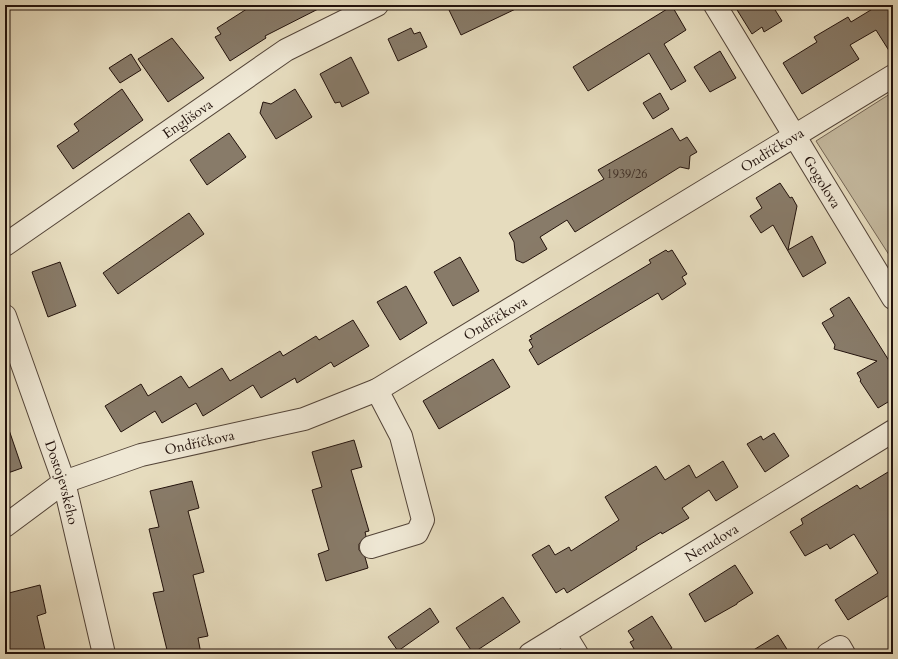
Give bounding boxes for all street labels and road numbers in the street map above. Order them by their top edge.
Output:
street label: Englišova [159,95,217,143]
street label: Ondříčkova [737,123,808,177]
street label: Gogolova [799,152,845,212]
street label: Ondříčkova [460,292,531,345]
street label: Ondříčkova [163,426,236,460]
street label: Dostojevského [40,438,83,527]
street label: Nerudova [682,519,742,567]

